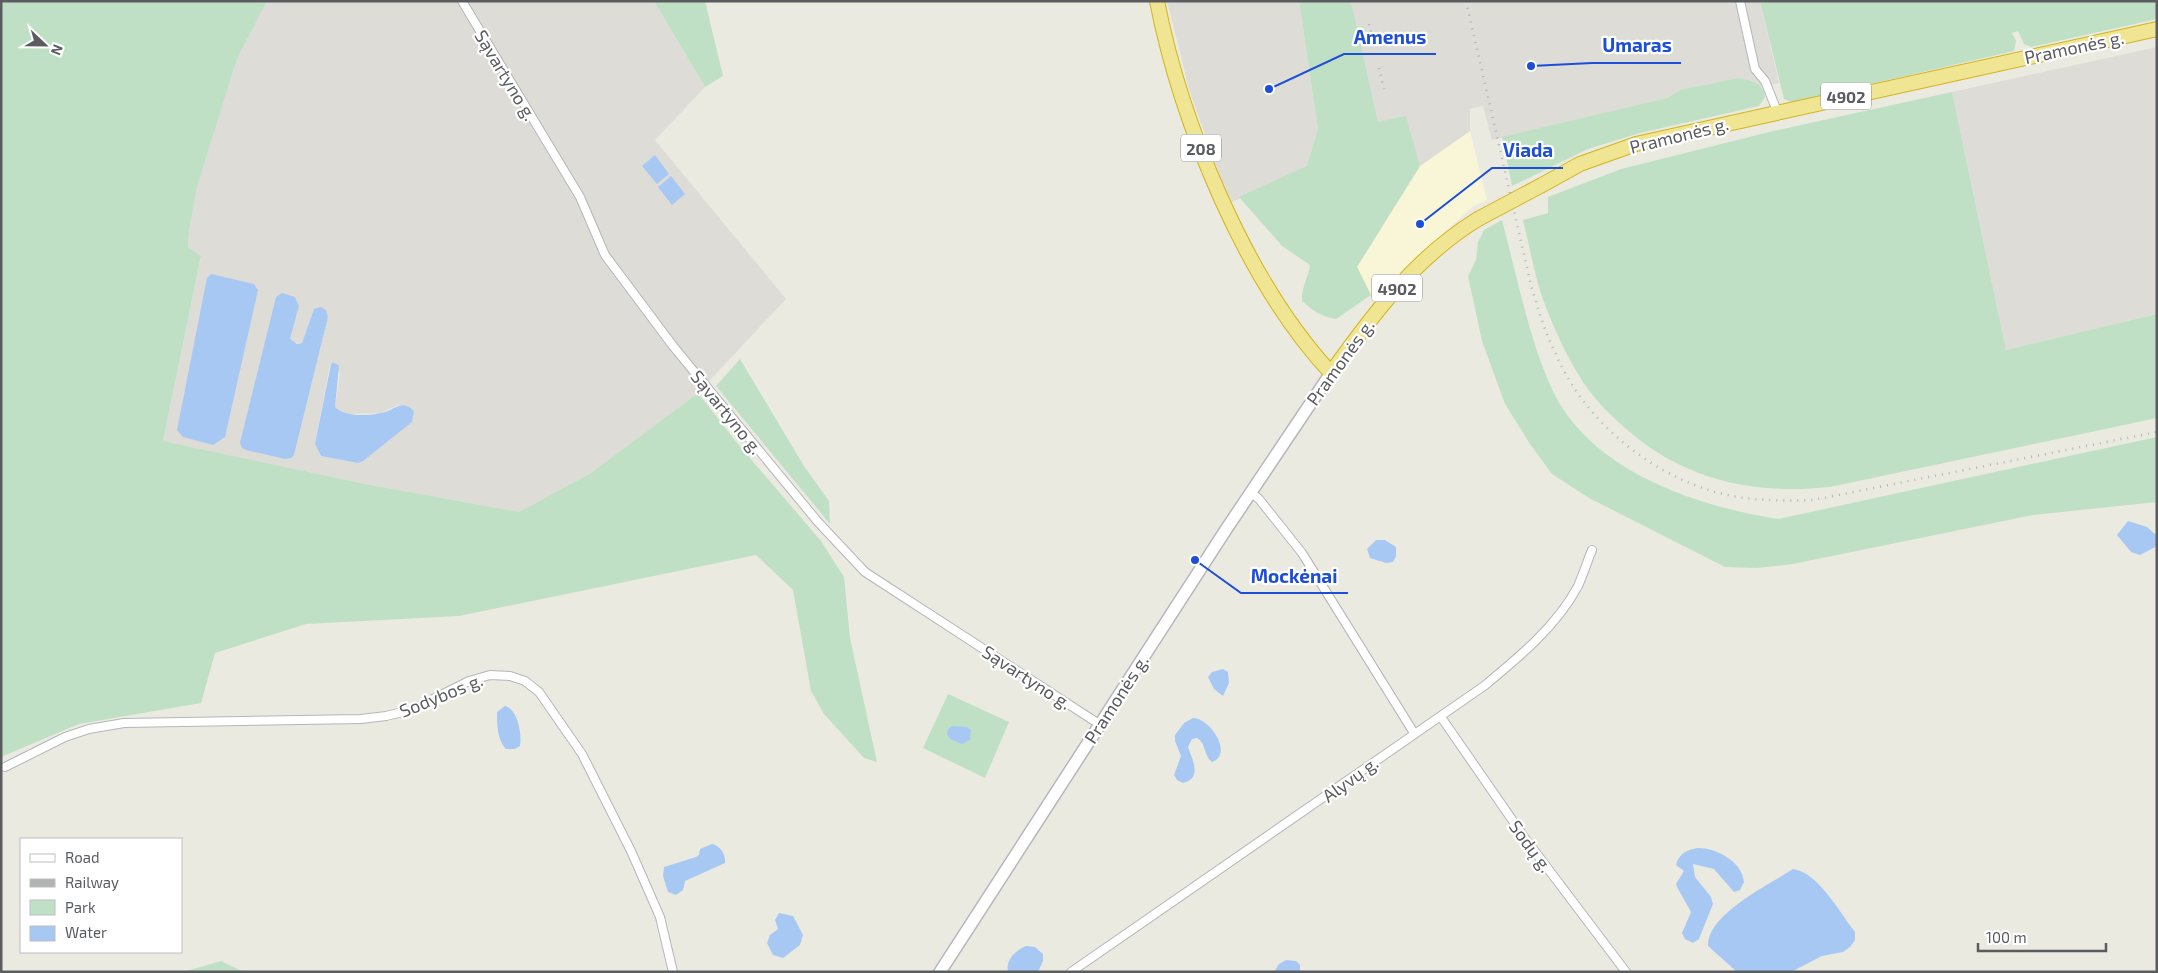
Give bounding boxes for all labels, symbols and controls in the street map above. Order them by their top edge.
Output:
north arrow [20,20,70,70]
callout: Amenus [1344,20,1436,54]
text: Amenus [1354,25,1426,48]
street label: Sąvartyno g. [470,26,542,124]
street label: Pramonės g. [2022,26,2126,68]
callout: Umaras [1592,29,1681,63]
text: Umaras [1602,33,1672,56]
text: N [48,42,67,58]
road number: 4902 [1821,82,1871,110]
street label: Pramonės g. [1627,112,1731,158]
road number: 208 [1181,134,1221,162]
callout: Viada [1492,134,1563,168]
text: Viada [1503,138,1553,161]
road number: 4902 [1372,274,1422,302]
street label: Pramonės g. [1301,315,1379,409]
street label: Sąvartyno g. [686,366,768,458]
callout: Mockėnai [1241,559,1348,593]
text: Mockėnai [1251,564,1337,587]
street label: Sąvartyno g. [978,640,1076,714]
street label: Pramonės g. [1079,651,1153,747]
street label: Sodybos g. [396,668,486,722]
street label: Alyvų g. [1318,751,1382,807]
street label: Sodų g. [1505,816,1557,876]
legend [20,838,182,953]
text: Road [65,848,100,866]
text: Railway [65,873,119,891]
text: Park [65,898,96,916]
scale bar [1978,920,2106,952]
text: Water [65,923,107,941]
text: 100 m [1986,928,2027,946]

